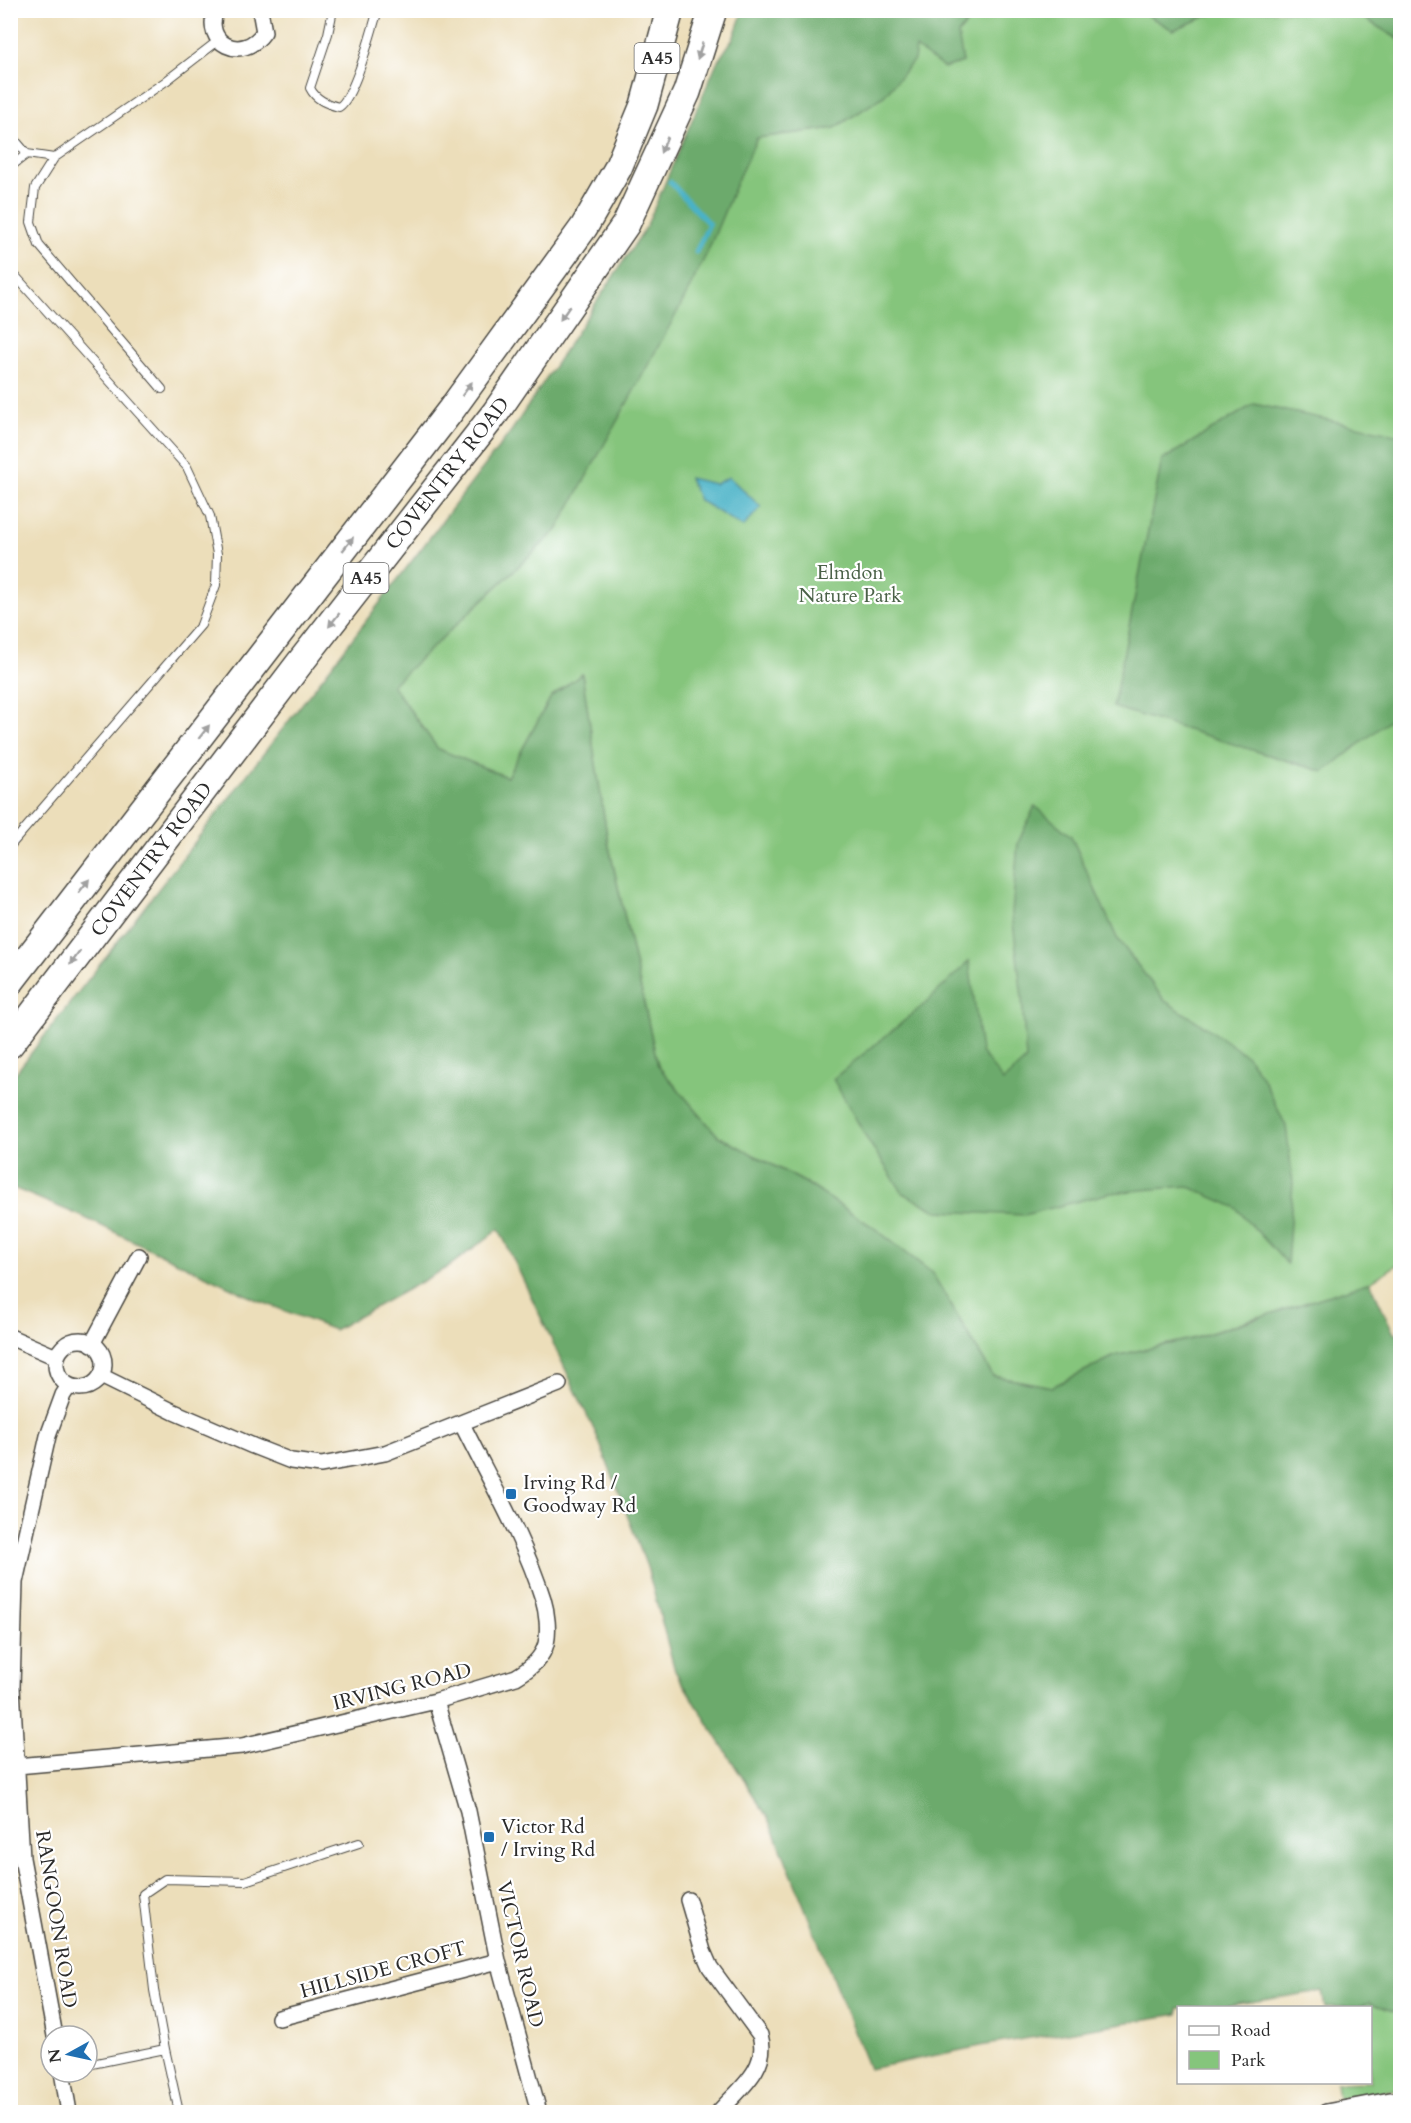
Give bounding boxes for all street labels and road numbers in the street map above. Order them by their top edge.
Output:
road number: A45 [634,43,680,73]
street label: COVENTRY ROAD [379,391,516,555]
road number: A45 [344,563,388,593]
street label: COVENTRY ROAD [84,776,218,942]
street label: IRVING ROAD [330,1656,474,1717]
street label: RANGOON ROAD [29,1828,84,2010]
street label: VICTOR ROAD [491,1878,550,2030]
street label: HILLSIDE CROFT [297,1934,470,2005]

